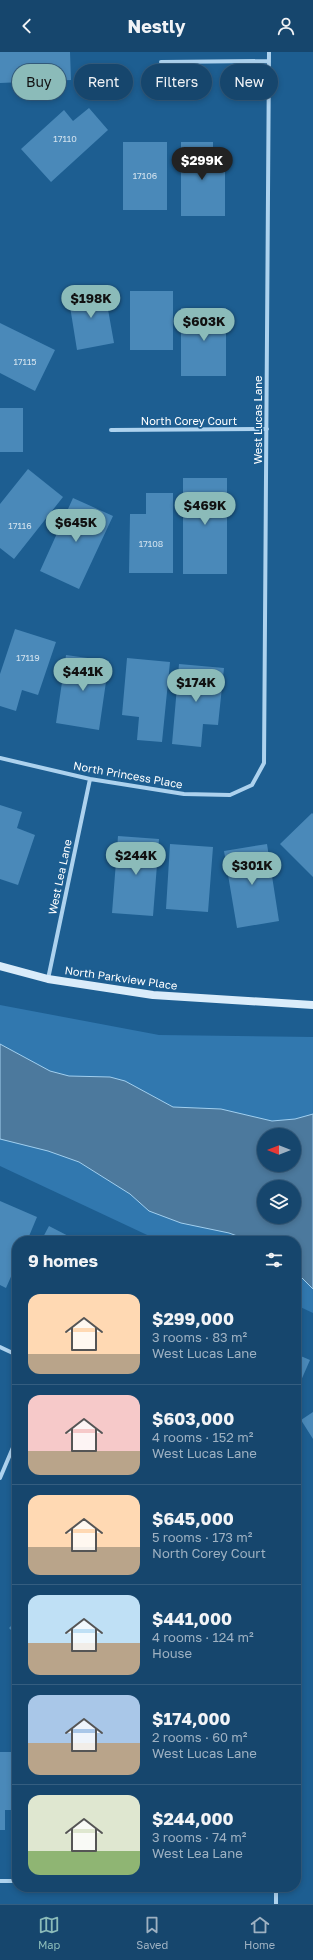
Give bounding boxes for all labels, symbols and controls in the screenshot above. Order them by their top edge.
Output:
icon: back [16,15,38,37]
text: Nestly [128,15,185,37]
icon: person [275,15,297,37]
chip: Buy [12,64,66,100]
chip: Rent [74,64,133,100]
chip: Filters [141,64,212,100]
chip: New [220,64,278,100]
house number: 17110 [53,133,77,144]
pin: $299K [174,147,230,181]
text: $299K [181,152,223,168]
house number: 17106 [133,170,157,181]
pin: $198K [63,285,119,319]
text: $198K [70,290,112,306]
pin: $603K [176,308,232,342]
text: $603K [183,313,225,329]
house number: 17115 [13,356,37,367]
street label: West Lucas Lane [251,376,264,464]
street label: North Corey Court [141,414,237,427]
pin: $469K [177,492,233,526]
text: $469K [184,497,226,513]
pin: $645K [48,509,104,543]
text: $645K [55,514,97,530]
house number: 17116 [8,520,32,531]
house number: 17108 [139,538,163,549]
house number: 17119 [16,652,40,663]
pin: $441K [55,658,111,692]
text: $441K [62,663,104,679]
pin: $174K [168,669,224,703]
text: $174K [176,674,216,690]
street label: North Princess Place [72,758,184,791]
street label: West Lea Lane [45,838,74,916]
pin: $244K [108,842,164,876]
text: $244K [115,847,157,863]
pin: $301K [224,852,280,886]
text: $301K [231,857,273,873]
street label: North Parkview Place [64,963,178,992]
north arrow [257,1128,301,1172]
map controls [257,1128,301,1224]
button: layers [257,1180,301,1224]
icon: filters [263,1249,285,1271]
text: 9 homes [28,1250,98,1271]
text: $299,000 [152,1308,234,1329]
icon: home [60,1310,108,1358]
text: 3 rooms · 83 m² [152,1329,247,1345]
text: West Lucas Lane [152,1345,257,1361]
text: $603,000 [152,1408,234,1429]
icon: home [60,1411,108,1459]
text: 4 rooms · 152 m² [152,1429,253,1445]
text: West Lucas Lane [152,1445,257,1461]
text: $645,000 [152,1508,234,1529]
icon: home [60,1511,108,1559]
text: 5 rooms · 173 m² [152,1529,252,1545]
text: North Corey Court [152,1545,266,1561]
text: $441,000 [152,1608,232,1629]
icon: home [60,1611,108,1659]
text: 4 rooms · 124 m² [152,1629,254,1645]
text: House [152,1645,192,1661]
text: $174,000 [152,1708,231,1729]
icon: home [60,1711,108,1759]
text: 2 rooms · 60 m² [152,1729,248,1745]
text: West Lucas Lane [152,1745,257,1761]
text: $244,000 [152,1808,234,1829]
icon: home [60,1811,108,1859]
text: 3 rooms · 74 m² [152,1829,246,1845]
text: West Lea Lane [152,1845,243,1861]
tab: Map [38,1914,60,1951]
tab: Saved [136,1914,168,1951]
tab: Home [244,1914,275,1951]

